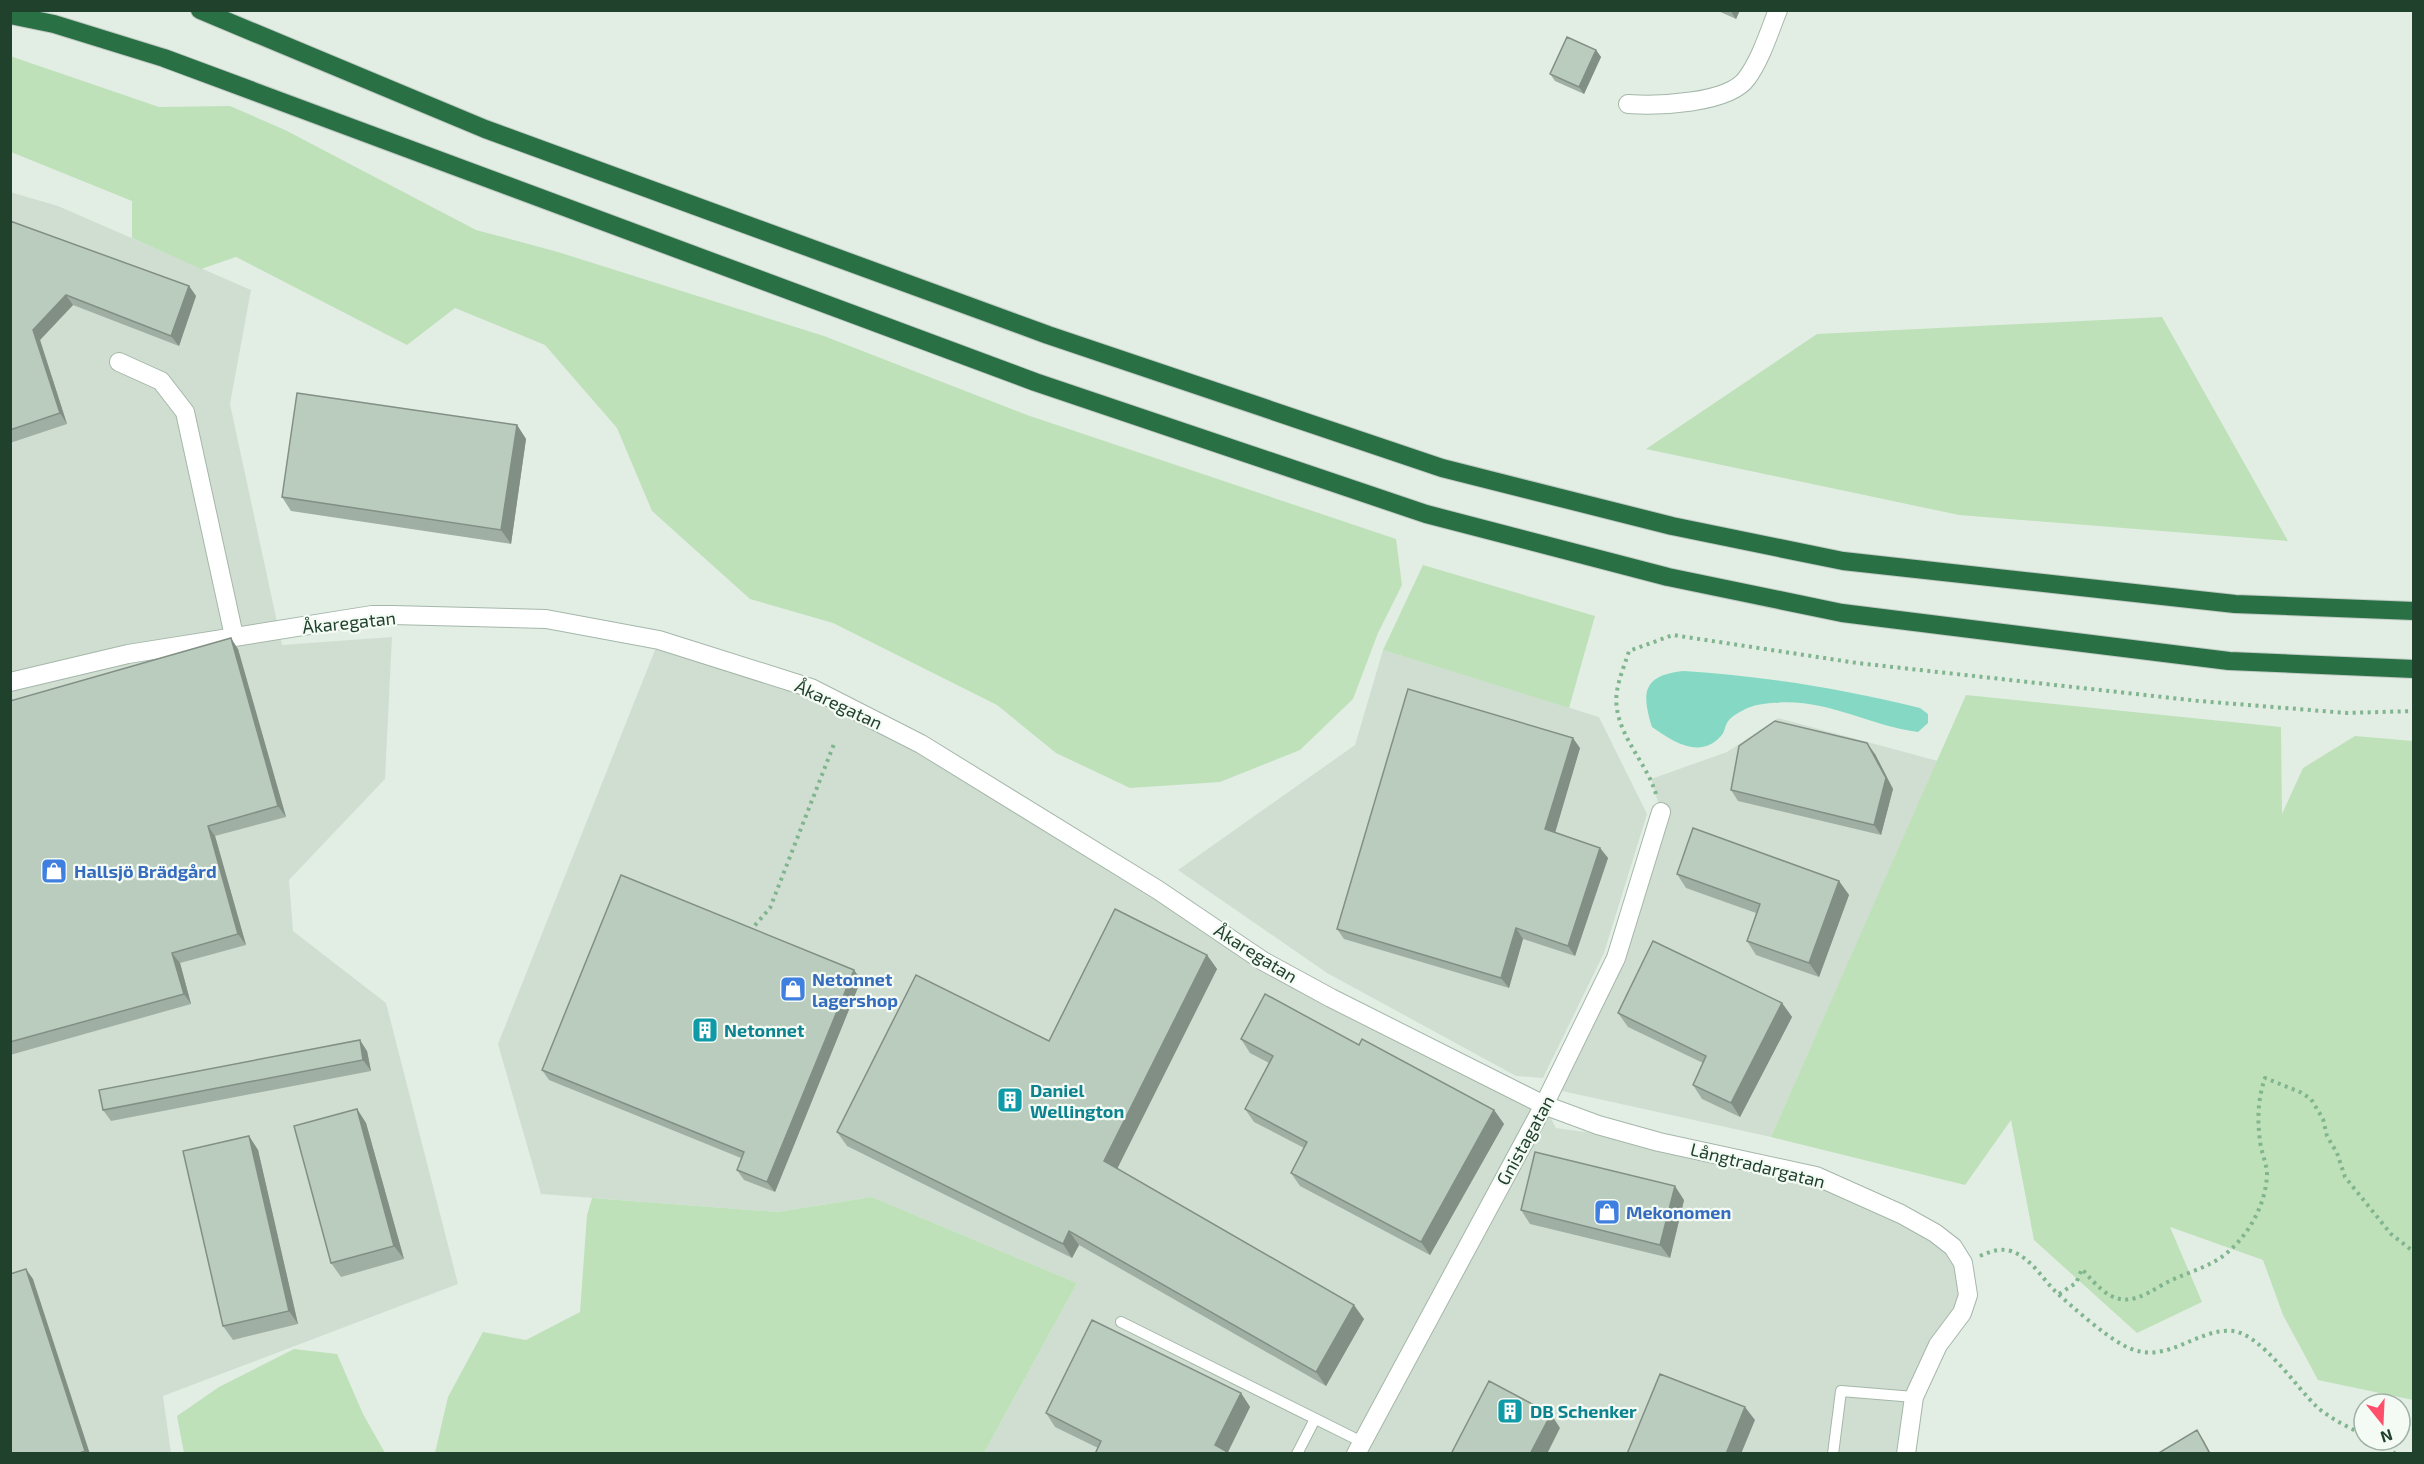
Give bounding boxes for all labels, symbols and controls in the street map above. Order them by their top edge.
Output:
street label: Åkaregatan [301,606,397,638]
street label: Åkaregatan [792,674,886,734]
shop icon: Hallsjö Brädgård [39,856,69,886]
place label: Hallsjö Brädgård [74,860,217,882]
street label: Åkaregatan [1210,919,1302,987]
place label: Netonnet lagershop [812,968,898,1011]
shop icon: Netonnet lagershop [778,974,808,1004]
building icon: Netonnet [690,1015,720,1045]
place label: Netonnet [724,1019,805,1041]
place label: Daniel Wellington [1030,1079,1124,1122]
building icon: Daniel Wellington [995,1085,1025,1115]
street label: Gnistagatan [1491,1091,1559,1189]
street label: Långtradargatan [1688,1138,1828,1192]
shop icon: Mekonomen [1592,1197,1622,1227]
place label: Mekonomen [1626,1201,1731,1223]
north arrow [2352,1392,2412,1452]
building icon: DB Schenker [1495,1396,1525,1426]
place label: DB Schenker [1530,1400,1637,1422]
text: N [2378,1426,2395,1448]

